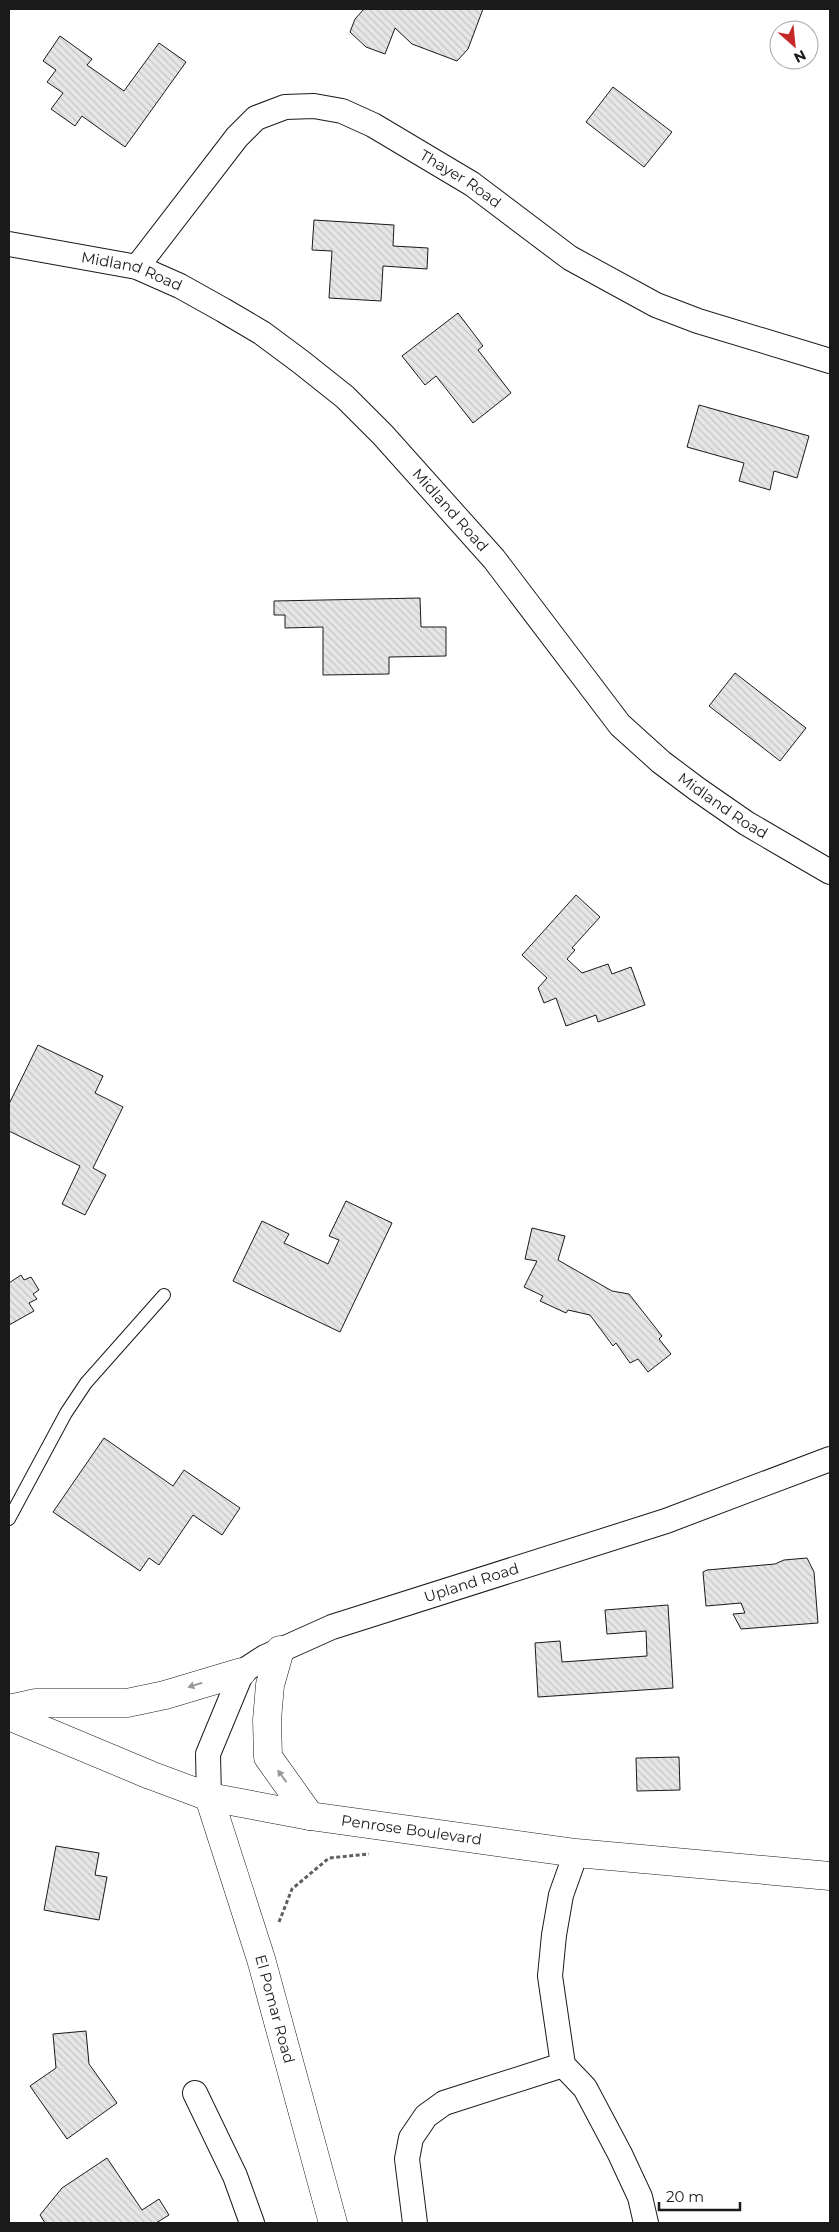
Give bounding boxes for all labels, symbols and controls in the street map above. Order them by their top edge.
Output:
north arrow [769,20,819,70]
text: N [791,46,809,67]
street label: Thayer Road [416,145,505,212]
street label: Midland Road [80,247,185,295]
street label: Midland Road [409,464,493,555]
street label: Midland Road [674,768,771,843]
street label: Upland Road [422,1558,521,1606]
one-way arrow [187,1682,202,1690]
one-way arrow [277,1769,287,1783]
street label: Penrose Boulevard [340,1810,483,1849]
street label: El Pomar Road [251,1952,299,2065]
scale bar [659,2180,740,2212]
text: 20 m [666,2187,704,2206]

